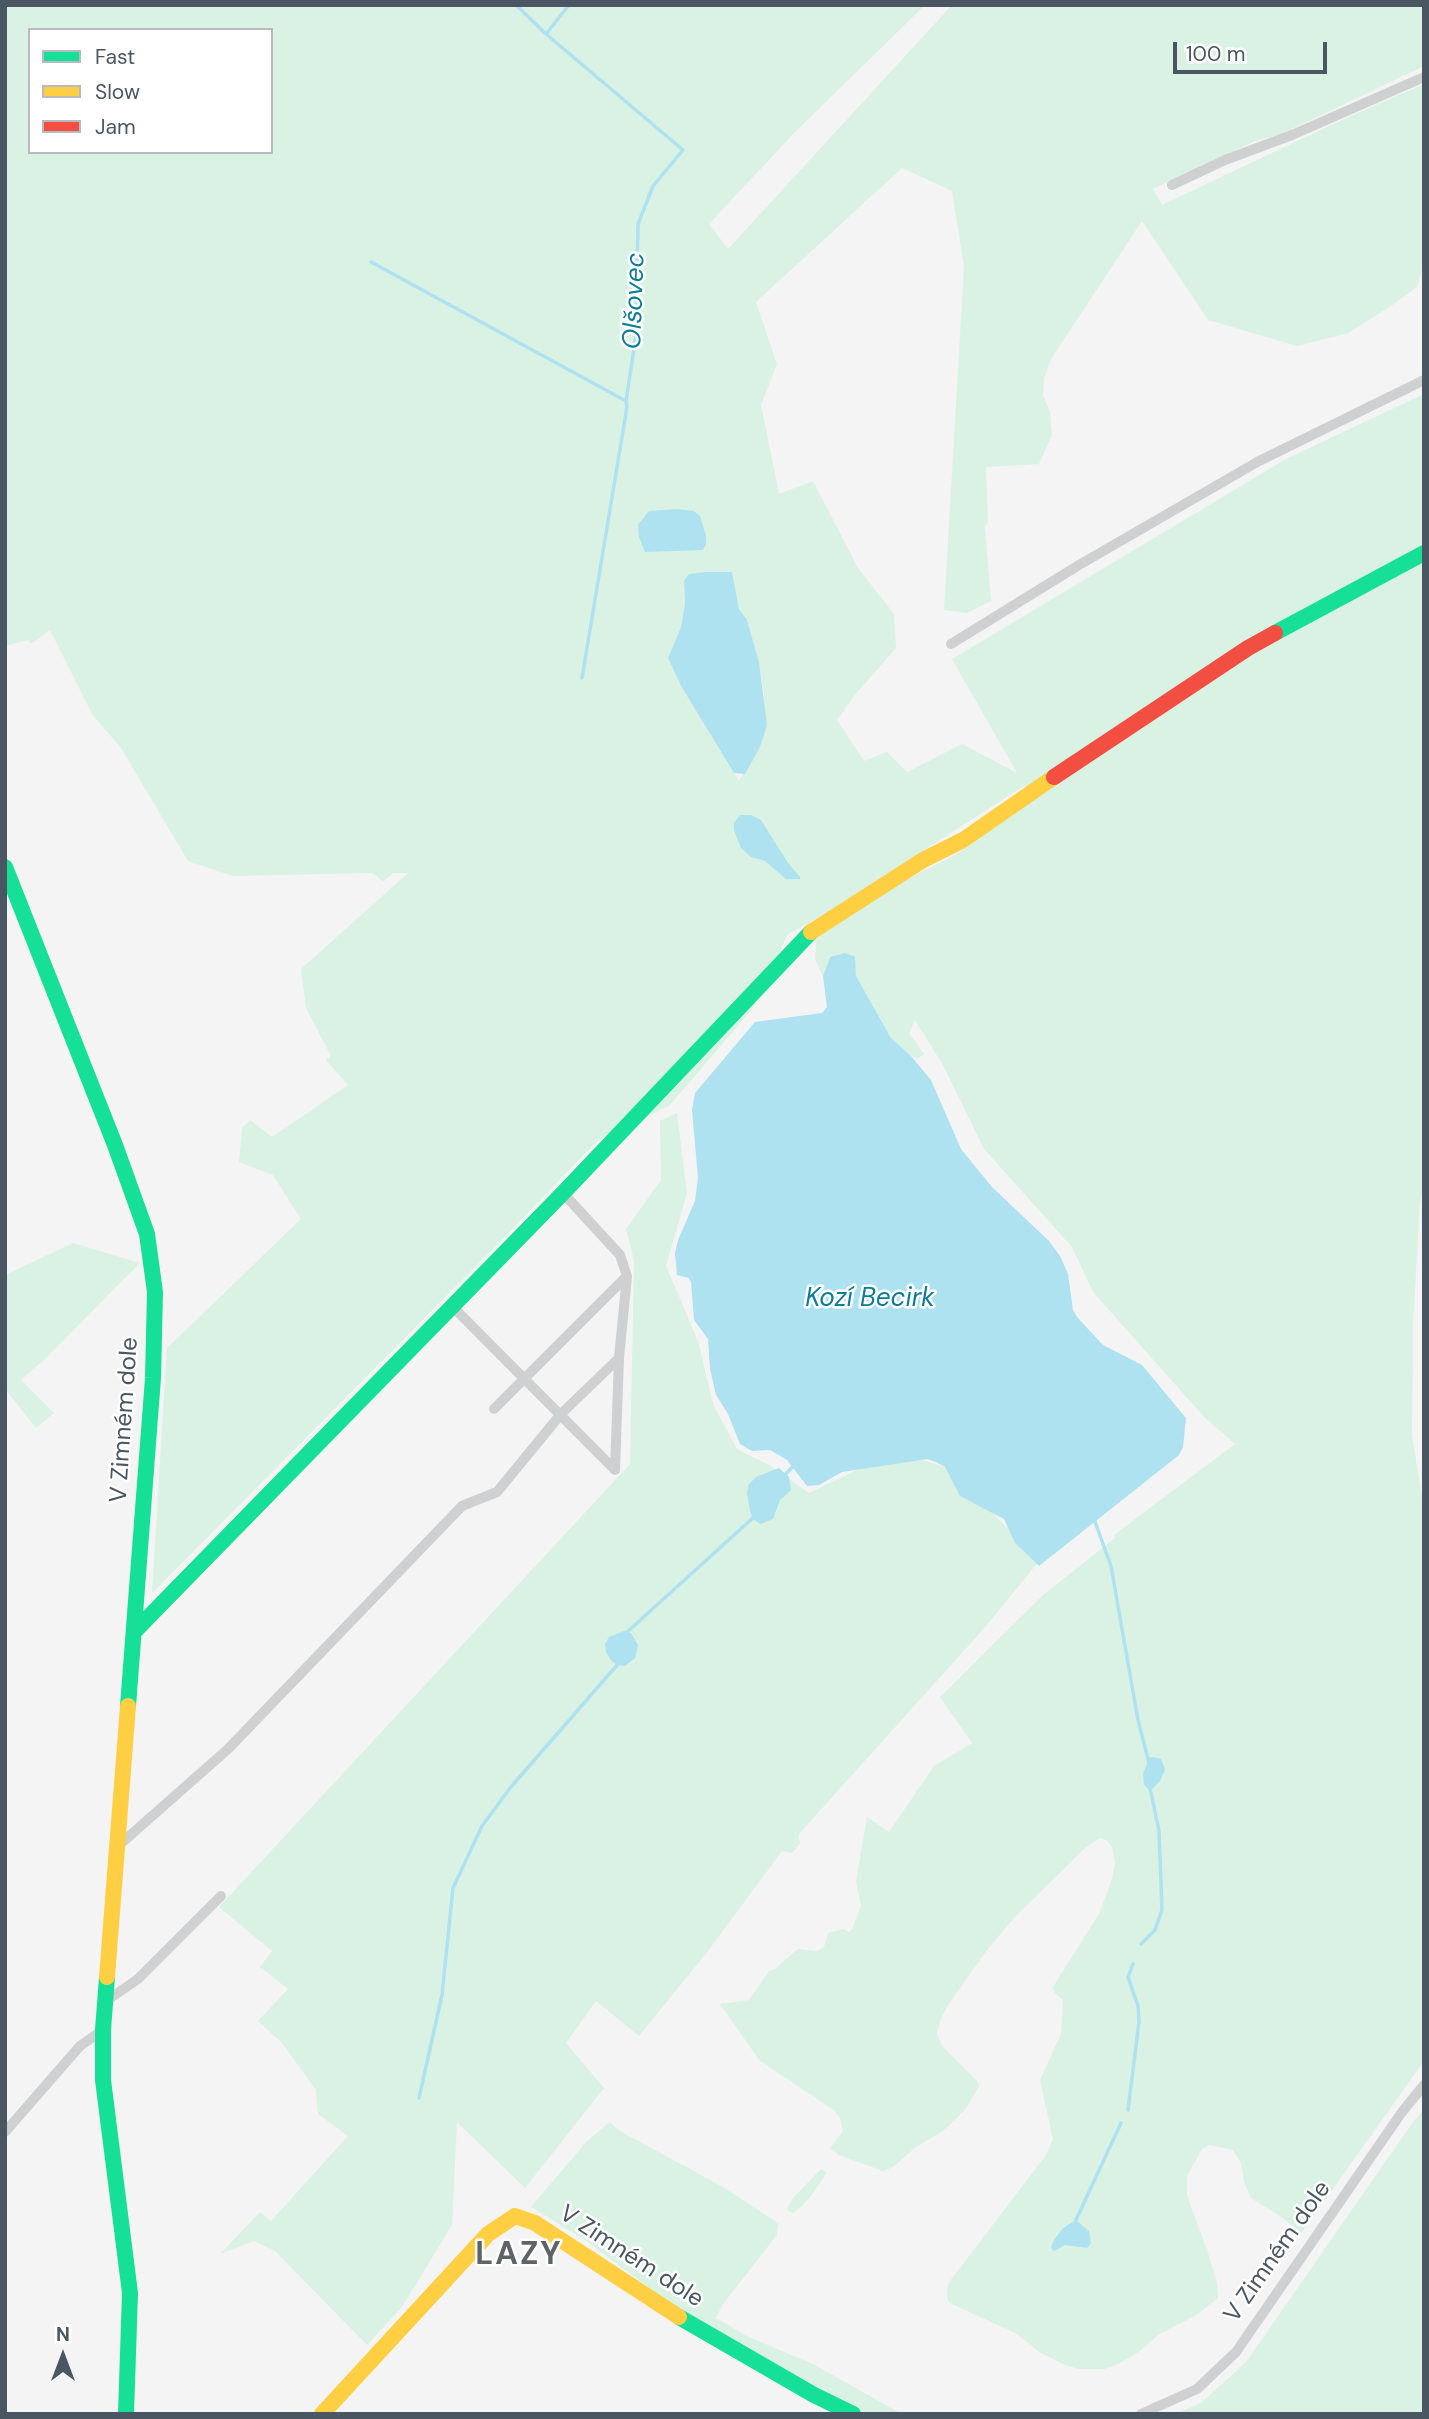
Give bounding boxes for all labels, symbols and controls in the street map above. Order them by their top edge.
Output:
legend [28,28,273,154]
scale bar [1177,28,1331,72]
text: 100 m [1186,40,1246,68]
text: Fast [95,43,135,71]
text: Slow [95,78,140,106]
text: Jam [95,113,136,141]
water label: Olšovec [618,252,652,350]
water label: Kozí Becirk [805,1283,935,1315]
street label: V Zimném dole [105,1336,145,1504]
street label: V Zimném dole [1219,2176,1337,2328]
street label: V Zimném dole [554,2200,708,2314]
district label: LAZY [476,2237,562,2275]
north arrow [28,2321,98,2391]
text: N [56,2322,70,2347]

